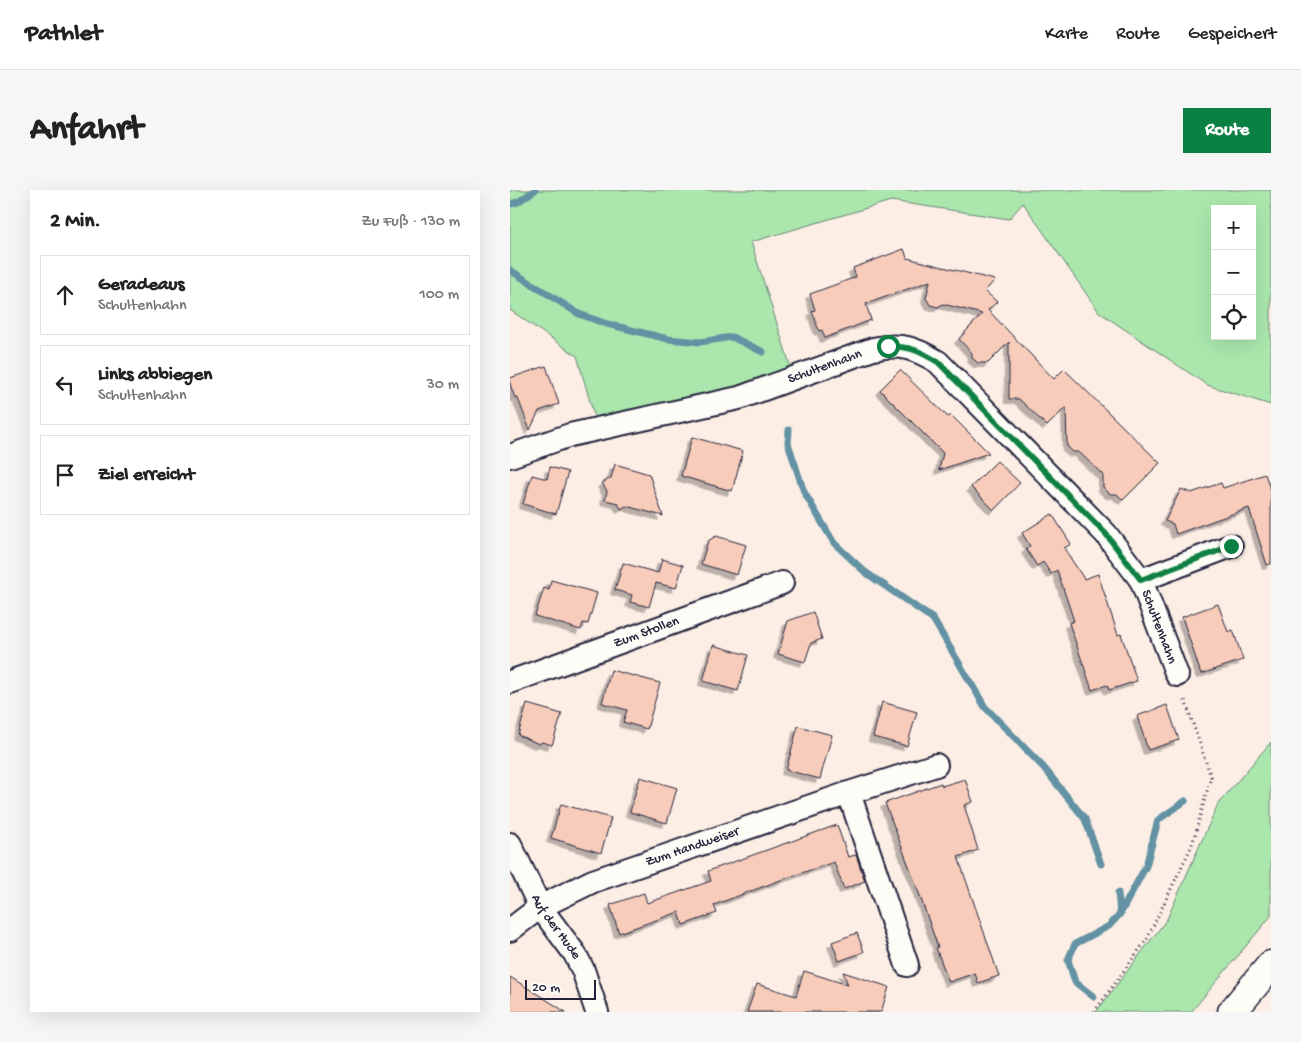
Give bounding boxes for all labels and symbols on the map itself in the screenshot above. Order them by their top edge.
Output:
route start [877,335,900,358]
street label: Schultenhahn [786,345,865,388]
route end [1220,535,1243,558]
street label: Schultenhahn [1137,588,1181,666]
street label: Zum Stollen [611,613,682,652]
street label: Zum Handweiser [643,823,743,871]
street label: Auf der Hude [527,892,585,963]
scale bar [525,977,596,1000]

